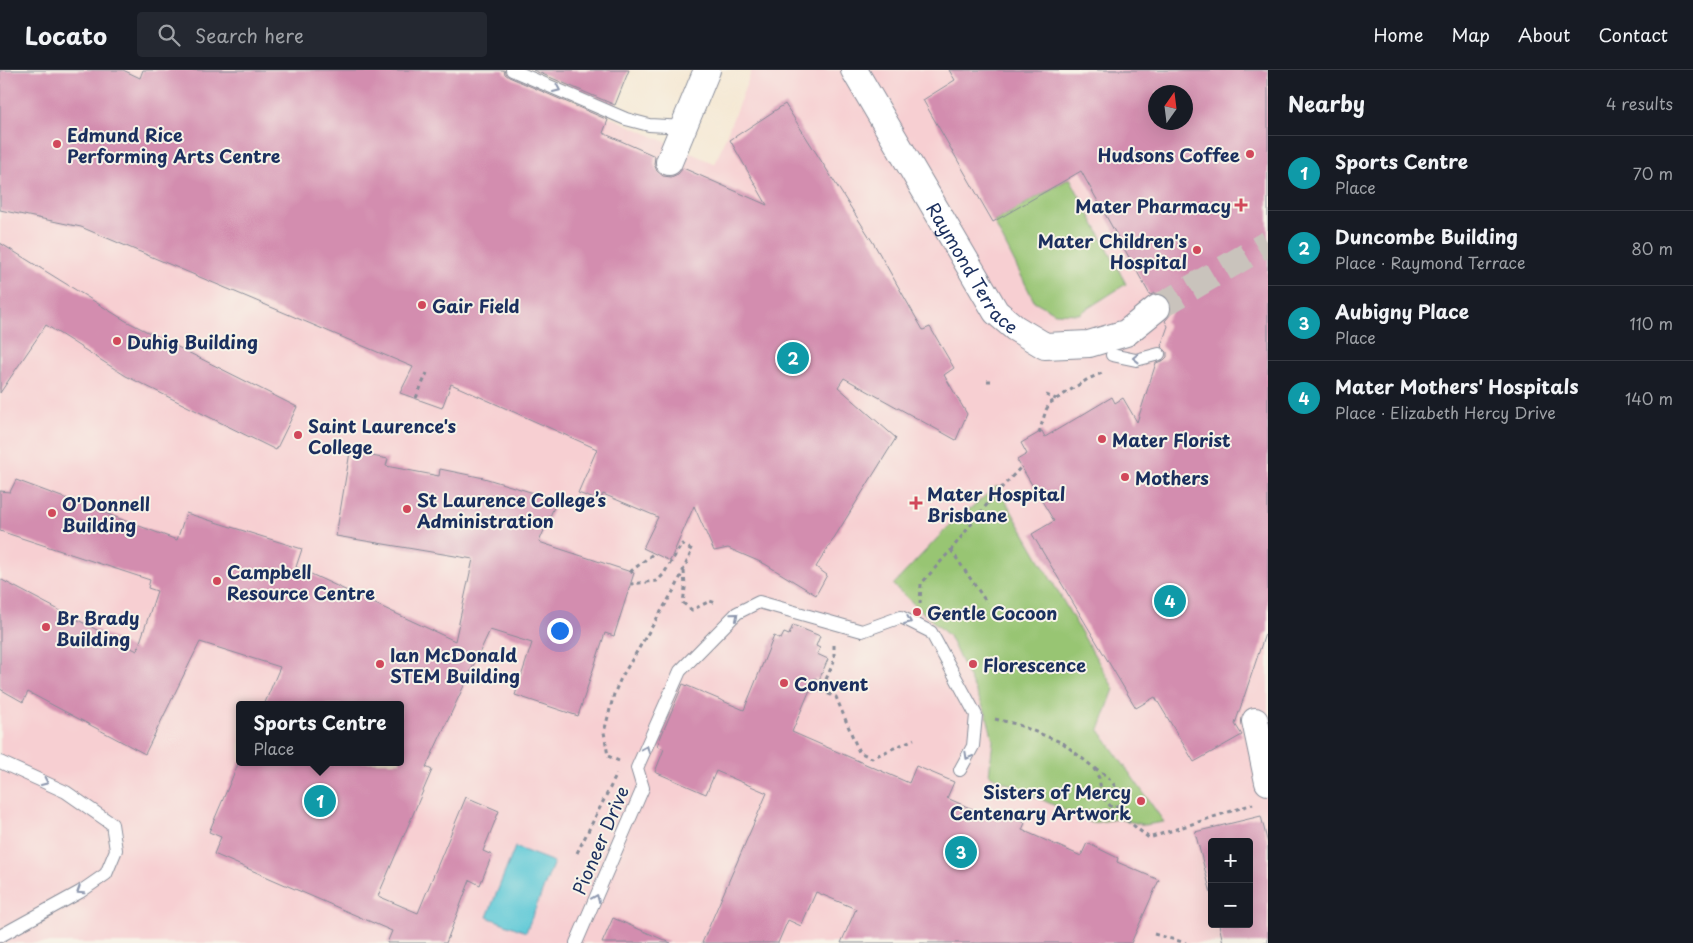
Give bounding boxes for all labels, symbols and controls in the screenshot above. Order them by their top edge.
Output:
search box [137,12,487,57]
text: Locato [25,17,107,53]
icon: search [155,21,183,49]
text: Search here [195,21,304,49]
text: Home [1373,21,1423,48]
text: Map [1451,21,1490,48]
text: About [1518,21,1570,48]
text: Contact [1598,21,1668,48]
one-way arrow [552,83,561,94]
north arrow [1148,85,1193,130]
text: Nearby [1288,87,1365,119]
text: 4 results [1606,91,1673,115]
place label: Edmund Rice Performing Arts Centre [67,121,281,169]
marker: Edmund Rice Performing Arts Centre [51,138,63,150]
place label: Hudsons Coffee [1098,141,1240,168]
text: Sports Centre [1335,147,1468,175]
marker: Hudsons Coffee [1244,148,1256,160]
text: 1 [1300,161,1308,185]
text: 70 m [1633,161,1673,185]
text: Place [1335,175,1376,199]
place label: Mater Pharmacy [1075,192,1231,219]
street label: Raymond Terrace [921,197,1025,339]
marker: Mater Pharmacy [1235,199,1247,211]
text: Duncombe Building [1335,222,1518,250]
place label: Mater Children's Hospital [1038,227,1187,275]
text: 2 [1298,236,1310,260]
text: 80 m [1631,236,1673,260]
marker: Mater Children's Hospital [1191,244,1203,256]
text: Place · Raymond Terrace [1335,250,1525,274]
place label: Gair Field [432,292,520,319]
text: Aubigny Place [1335,297,1469,325]
marker: Gair Field [416,299,428,311]
text: 3 [1299,311,1309,335]
text: 110 m [1630,311,1673,335]
text: Place [1335,325,1376,349]
place label: Duhig Building [127,328,258,355]
marker: Duhig Building [111,335,123,347]
pin: 2 [777,339,809,377]
one-way arrow [1131,353,1139,363]
text: Mater Mothers' Hospitals [1335,372,1578,400]
text: 4 [1299,386,1309,410]
text: 140 m [1625,386,1673,410]
text: Place · Elizabeth Hercy Drive [1335,400,1556,424]
place label: Saint Laurence's College [308,412,457,460]
place label: Mater Florist [1112,426,1231,453]
marker: Saint Laurence's College [292,429,304,441]
marker: Mater Florist [1096,433,1108,445]
place label: Mothers [1135,464,1209,491]
marker: Mothers [1119,471,1131,483]
place label: Mater Hospital Brisbane [927,480,1065,528]
place label: St Laurence College’s Administration [416,486,606,534]
place label: O'Donnell Building [62,490,150,538]
marker: Mater Hospital Brisbane [909,496,923,510]
marker: St Laurence College’s Administration [401,503,413,515]
marker: O'Donnell Building [46,507,58,519]
place label: Campbell Resource Centre [227,558,375,606]
marker: Campbell Resource Centre [211,575,223,587]
pin: 4 [1154,582,1186,620]
place label: Gentle Cocoon [927,599,1057,626]
place label: Br Brady Building [56,604,139,652]
marker: Gentle Cocoon [911,606,923,618]
one-way arrow [730,613,739,622]
one-way arrow [903,615,912,625]
your location [547,618,573,644]
marker: Br Brady Building [40,621,52,633]
place label: Ian McDonald STEM Building [390,641,520,689]
place label: Florescence [983,651,1086,678]
marker: Ian McDonald STEM Building [374,658,386,670]
marker: Florescence [967,658,979,670]
place label: Convent [794,670,869,697]
marker: Convent [778,677,790,689]
popup [236,701,404,766]
text: Sports Centre [253,708,387,736]
text: Place [253,736,294,760]
one-way arrow [640,745,650,754]
one-way arrow [964,750,974,759]
one-way arrow [40,775,49,786]
place label: Sisters of Mercy Centenary Artwork [950,778,1131,826]
street label: Pioneer Drive [565,781,635,899]
pin: 1 [304,782,336,820]
marker: Sisters of Mercy Centenary Artwork [1135,795,1147,807]
pin: 3 [945,833,977,871]
map controls [1208,838,1253,928]
button: + [1208,838,1253,883]
button: − [1208,883,1253,928]
one-way arrow [77,885,86,895]
one-way arrow [589,894,600,903]

